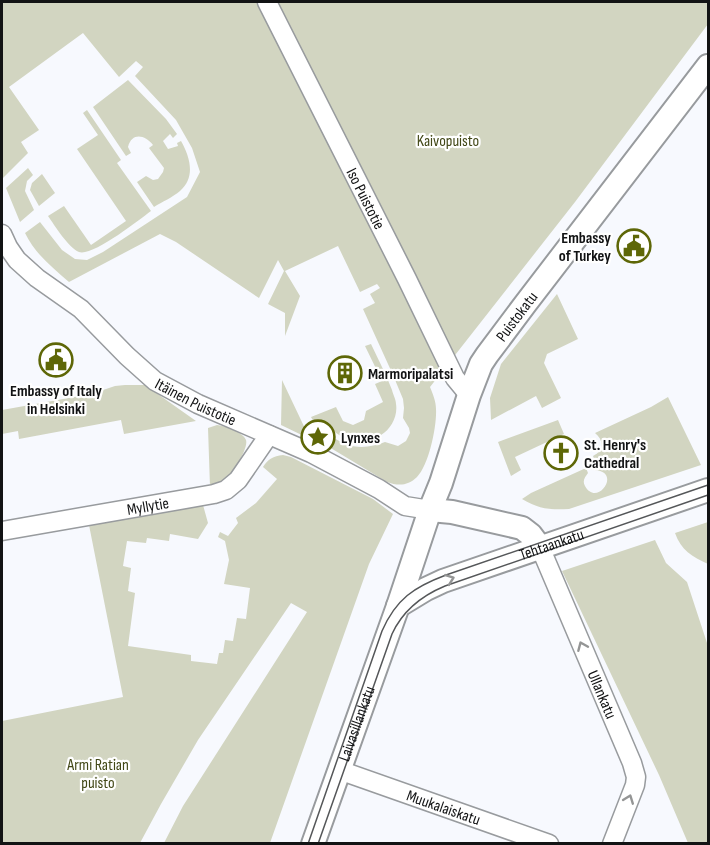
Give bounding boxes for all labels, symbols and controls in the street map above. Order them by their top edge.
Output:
park label: Kaivopuisto [417,132,479,151]
street label: Iso Puistotie [342,165,388,233]
public building icon: Embassy of Turkey [616,228,652,264]
place label: Embassy of Turkey [559,229,611,266]
street label: Puistokatu [492,288,542,346]
public building icon: Embassy of Italy in Helsinki [38,342,74,378]
building icon: Marmoripalatsi [327,355,363,391]
place label: Marmoripalatsi [368,365,453,384]
street label: Itäinen Puistotie [152,375,239,430]
place label: Embassy of Italy in Helsinki [10,382,102,419]
place icon: Lynxes [300,419,336,455]
place label: Lynxes [341,429,380,448]
church icon: St. Henry's Cathedral [543,435,579,471]
place label: St. Henry's Cathedral [584,436,646,473]
street label: Myllytie [126,494,171,520]
street label: Tehtaankatu [517,525,586,565]
one-way arrow [444,574,455,586]
one-way arrow [577,641,589,652]
street label: Ullankatu [583,668,620,722]
street label: Laivasillankatu [335,684,380,764]
park label: Armi Ratian puisto [66,756,129,793]
street label: Muukalaiskatu [404,787,483,830]
one-way arrow [622,794,635,805]

